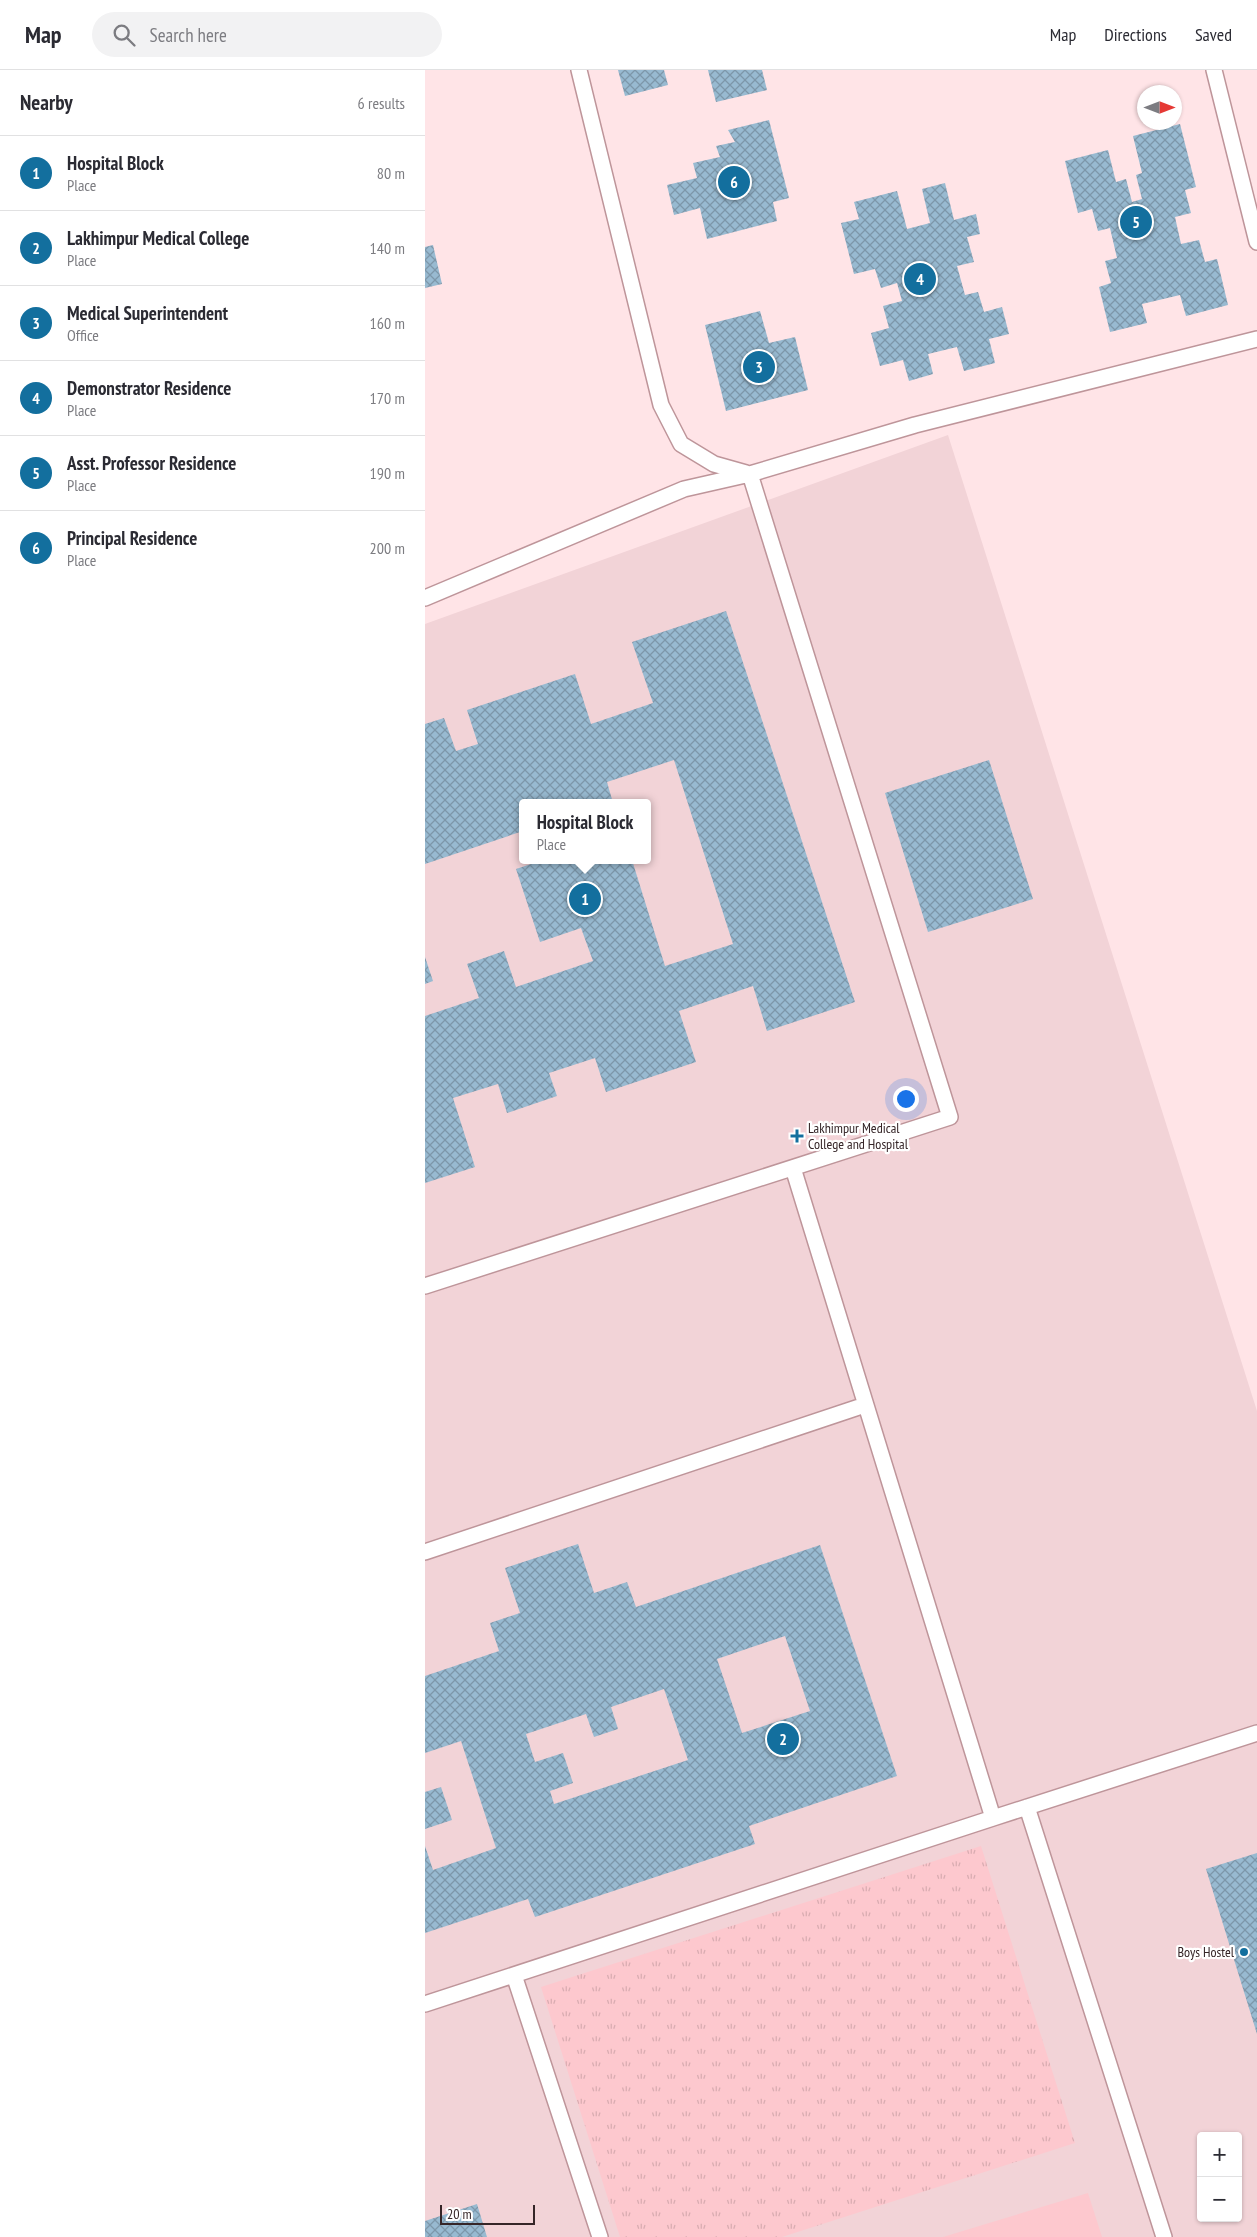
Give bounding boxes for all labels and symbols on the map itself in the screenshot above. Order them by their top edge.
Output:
north arrow [1137,85,1182,130]
pin: 6 [718,163,750,201]
pin: 5 [1120,203,1152,241]
pin: 4 [904,260,936,298]
pin: 3 [743,348,775,386]
pin: 1 [569,880,601,918]
your location [893,1086,919,1112]
place label: Lakhimpur Medical College and Hospital [808,1119,909,1153]
marker: Lakhimpur Medical College and Hospital [790,1129,804,1143]
pin: 2 [767,1720,799,1758]
place label: Boys Hostel [1177,1943,1235,1961]
marker: Boys Hostel [1238,1946,1250,1958]
scale bar [440,2202,535,2225]

